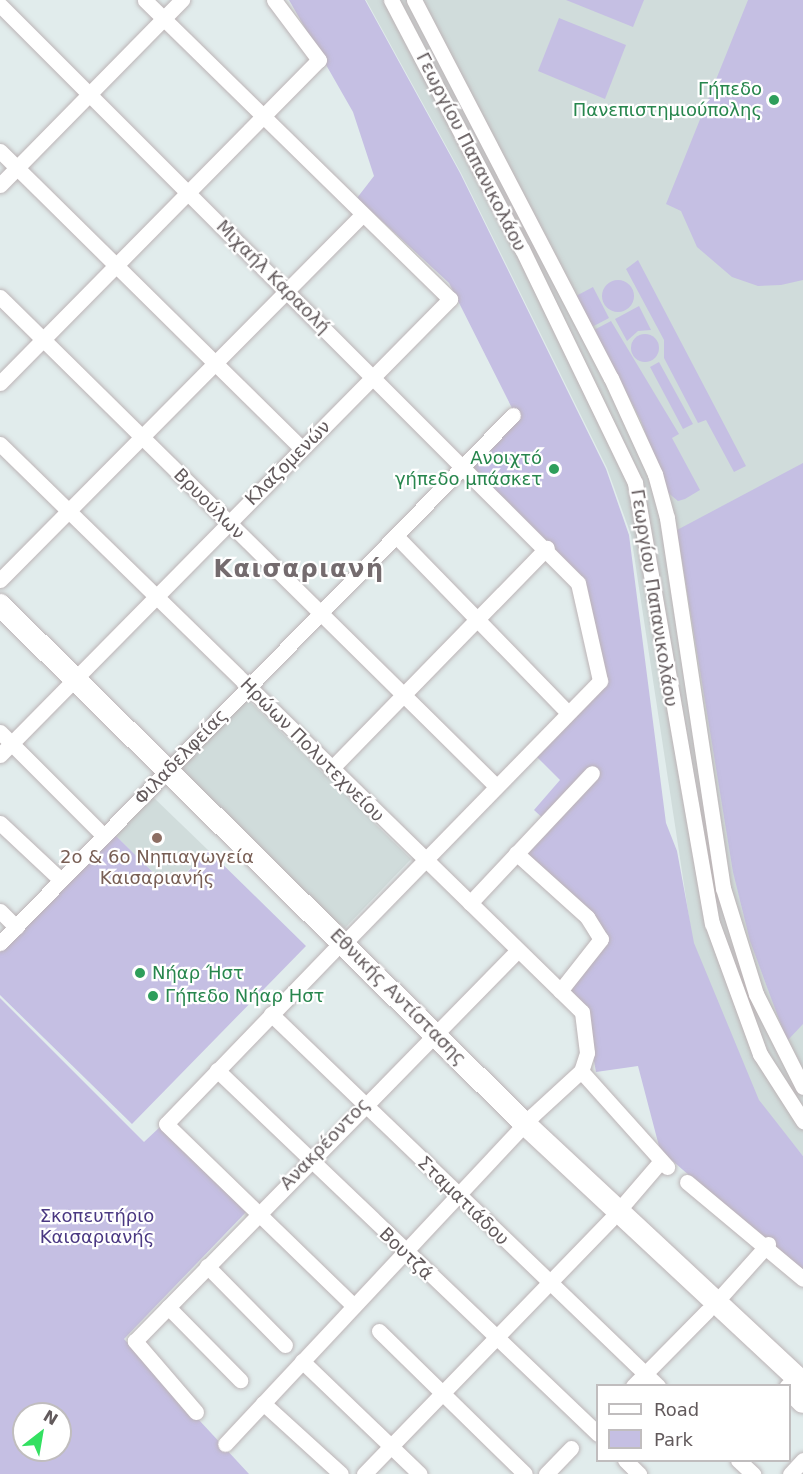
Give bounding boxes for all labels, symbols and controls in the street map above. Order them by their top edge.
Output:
street label: Γεωργίου Παπανικολάου [411,49,531,255]
place label: Γήπεδο Πανεπιστημιούπολης [573,79,762,122]
marker: Γήπεδο Πανεπιστημιούπολης [767,93,781,107]
street label: Μιχαήλ Καραολή [212,216,334,338]
street label: Κλαζομενών [241,416,335,510]
place label: Ανοιχτό γήπεδο μπάσκετ [395,448,542,490]
marker: Ανοιχτό γήπεδο μπάσκετ [547,462,561,476]
street label: Βρυούλων [169,464,249,544]
street label: Γεωργίου Παπανικολάου [626,488,682,708]
district label: Καισαριανή [213,556,385,584]
street label: Ηρώων Πολυτεχνείου [236,674,388,826]
street label: Φιλαδελφείας [130,705,232,809]
marker: 2ο & 6ο Νηπιαγωγεία Καισαριανής [150,831,164,845]
place label: 2ο & 6ο Νηπιαγωγεία Καισαριανής [60,847,254,890]
street label: Εθνικής Αντίστασης [325,924,471,1070]
place label: Νήαρ Ήστ [152,962,244,984]
marker: Νήαρ Ήστ [133,966,147,980]
place label: Γήπεδο Νήαρ Ηστ [165,985,324,1007]
marker: Γήπεδο Νήαρ Ηστ [146,989,160,1003]
street label: Ανακρέοντος [276,1094,374,1194]
street label: Σταματιάδου [413,1152,513,1250]
park label: Σκοπευτήριο Καισαριανής [40,1206,154,1248]
street label: Βουτζά [375,1223,437,1285]
legend [596,1384,791,1462]
text: Road [654,1399,699,1420]
north arrow [12,1402,72,1462]
text: N [40,1406,61,1429]
text: Park [654,1429,693,1450]

